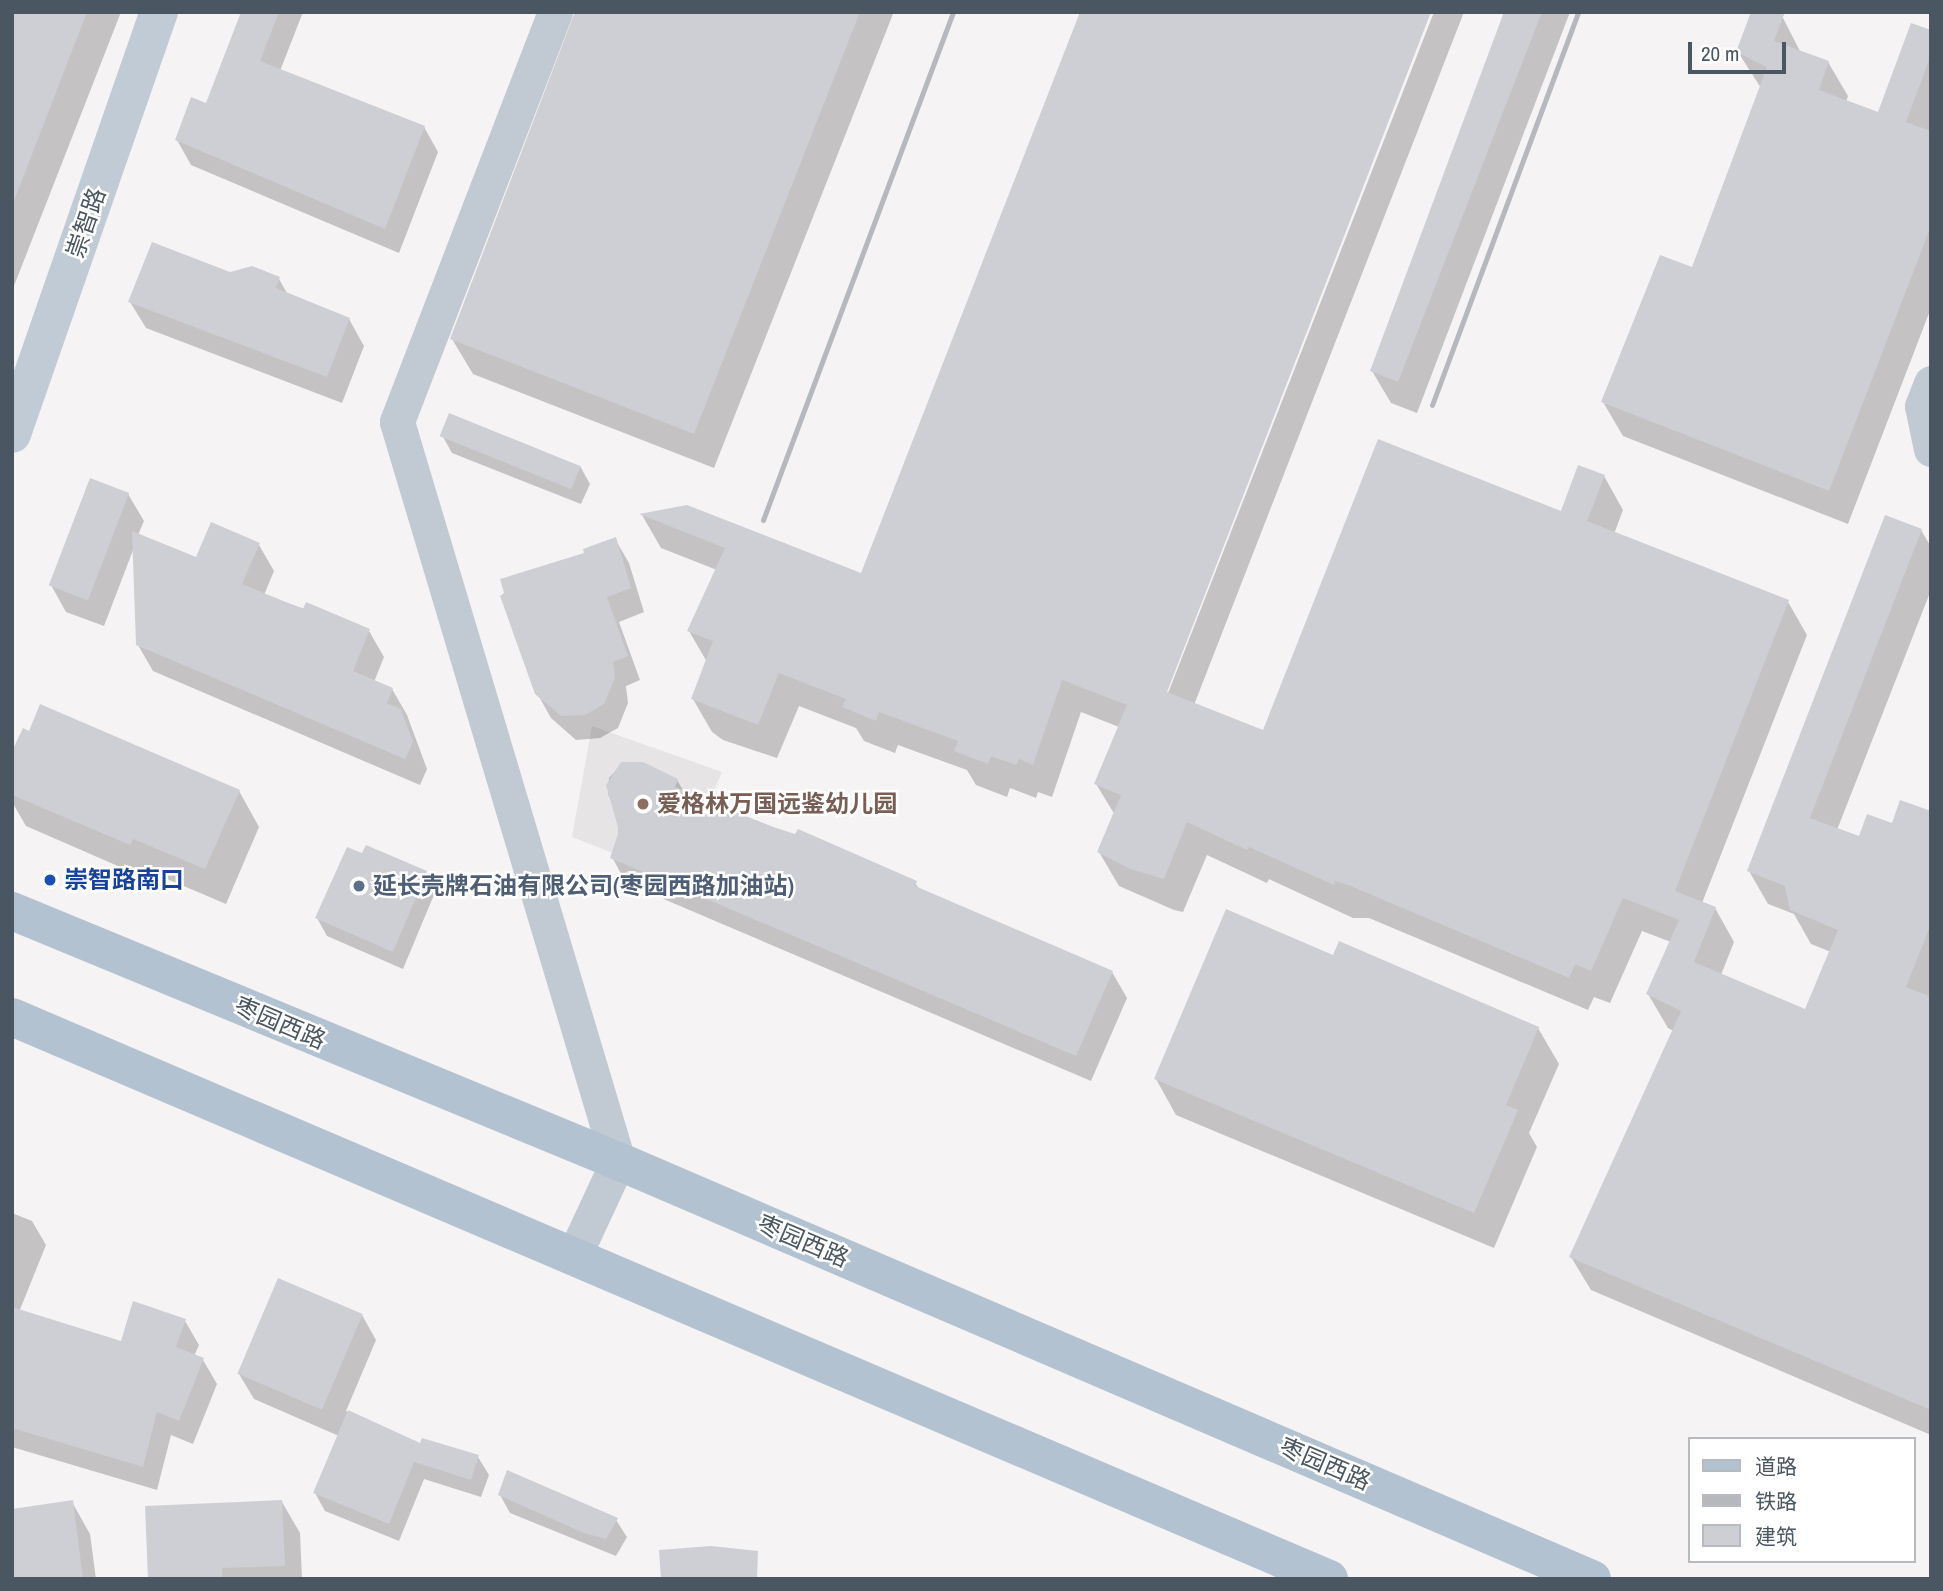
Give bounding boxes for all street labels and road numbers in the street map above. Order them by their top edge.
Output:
street label: 崇智路 [61,184,111,262]
street label: 枣园西路 [230,991,330,1055]
street label: 枣园西路 [753,1209,853,1273]
street label: 枣园西路 [1275,1432,1375,1496]

